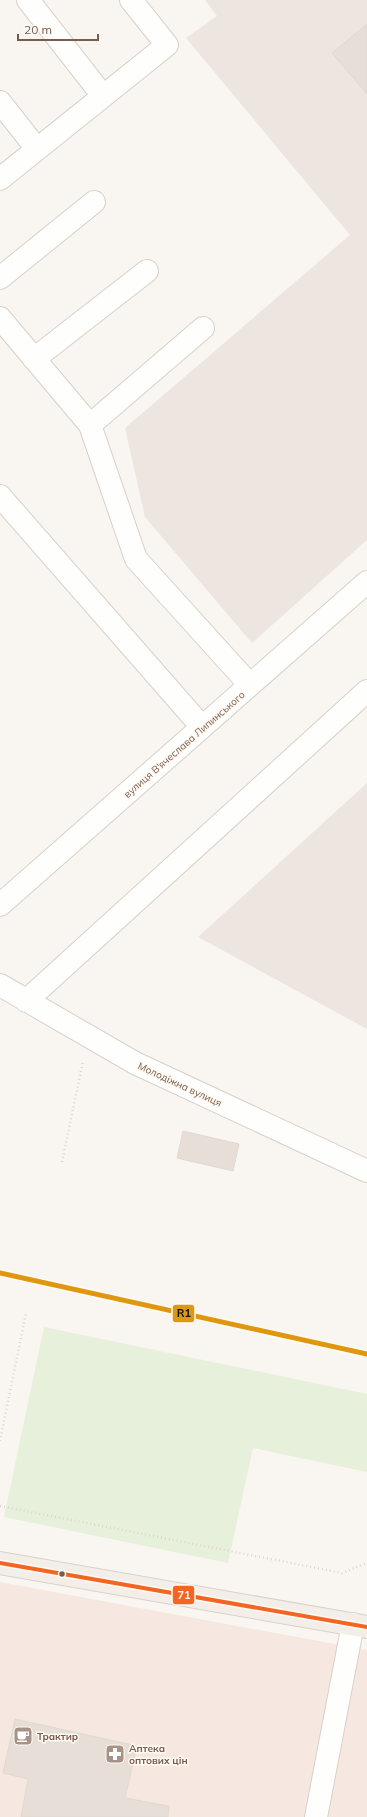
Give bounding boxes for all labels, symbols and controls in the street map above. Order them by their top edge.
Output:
scale bar [18,16,98,42]
text: 20 m [24,22,52,37]
street label: вулиця В'ячеслава Липинського [121,688,248,801]
street label: Молодіжна вулиця [136,1059,224,1110]
line badge: R1 [172,1304,195,1323]
text: R1 [177,1306,192,1320]
unlabelled marker [57,1569,67,1579]
line badge: 71 [172,1585,195,1605]
text: 71 [177,1588,191,1602]
cafe icon: Трактир [12,1725,34,1747]
place label: Трактир [37,1730,78,1743]
place label: Аптека оптових цін [129,1742,188,1767]
pharmacy icon: Аптека оптових цін [104,1743,126,1765]

